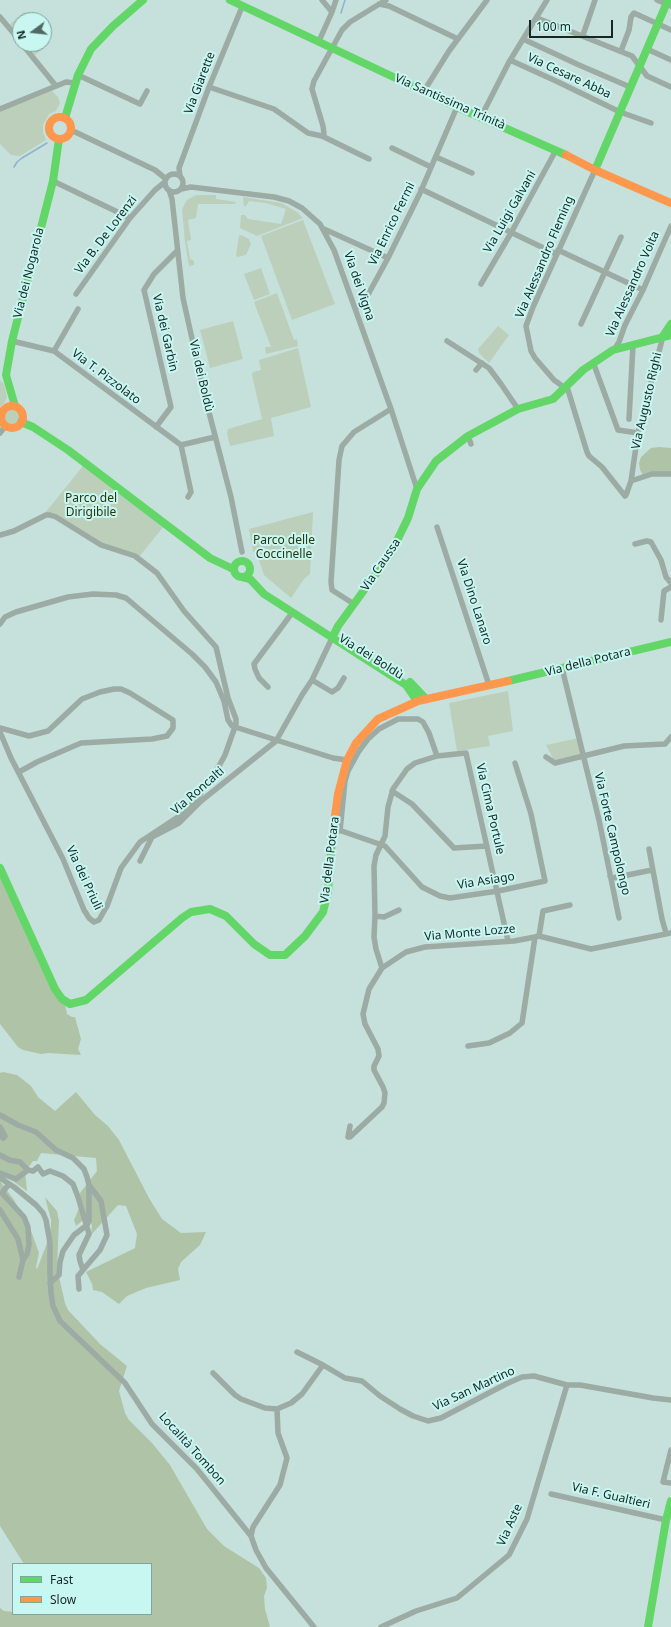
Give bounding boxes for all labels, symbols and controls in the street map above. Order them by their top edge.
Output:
north arrow [12,12,52,52]
scale bar [531,12,615,38]
text: 100 m [536,18,571,35]
text: N [12,29,29,41]
street label: Via Giarette [182,50,218,116]
street label: Via Cesare Abba [525,50,613,102]
street label: Via Santissima Trinità [392,71,508,133]
street label: Via Luigi Galvani [481,168,539,256]
street label: Via Enrico Fermi [366,180,418,268]
street label: Via B. De Lorenzi [72,193,140,277]
street label: Via Alessandro Fleming [513,194,577,320]
street label: Via dei Nogarola [11,226,47,320]
street label: Via Alessandro Volta [603,229,663,339]
street label: Via dei Vigna [340,249,378,323]
street label: Via dei Garbin [149,293,181,373]
street label: Via dei Boldù [186,339,216,413]
street label: Via T. Pizzolato [69,346,143,408]
street label: Via Augusto Righi [629,351,665,451]
park label: Parco del Dirigibile [65,492,117,520]
park label: Parco delle Coccinelle [253,534,315,562]
street label: Via Caussa [358,536,404,594]
street label: Via Dino Lanaro [453,557,495,647]
street label: Via dei Boldù [336,631,406,683]
street label: Via della Potara [544,644,632,680]
street label: Via Cima Portule [473,762,507,856]
street label: Via Roncalti [169,764,227,818]
street label: Via Forte Campolongo [591,771,633,897]
street label: Via della Potara [318,816,342,904]
street label: Via dei Priuli [63,843,105,913]
street label: Via Asiago [456,869,516,893]
street label: Via Monte Lozze [424,922,516,944]
street label: Via San Martino [431,1364,517,1414]
street label: Località Tombon [156,1410,228,1488]
street label: Via F. Gualtieri [570,1480,652,1512]
street label: Via Aste [494,1502,526,1548]
legend [12,1563,152,1615]
text: Fast [50,1571,73,1588]
text: Slow [50,1591,76,1608]

